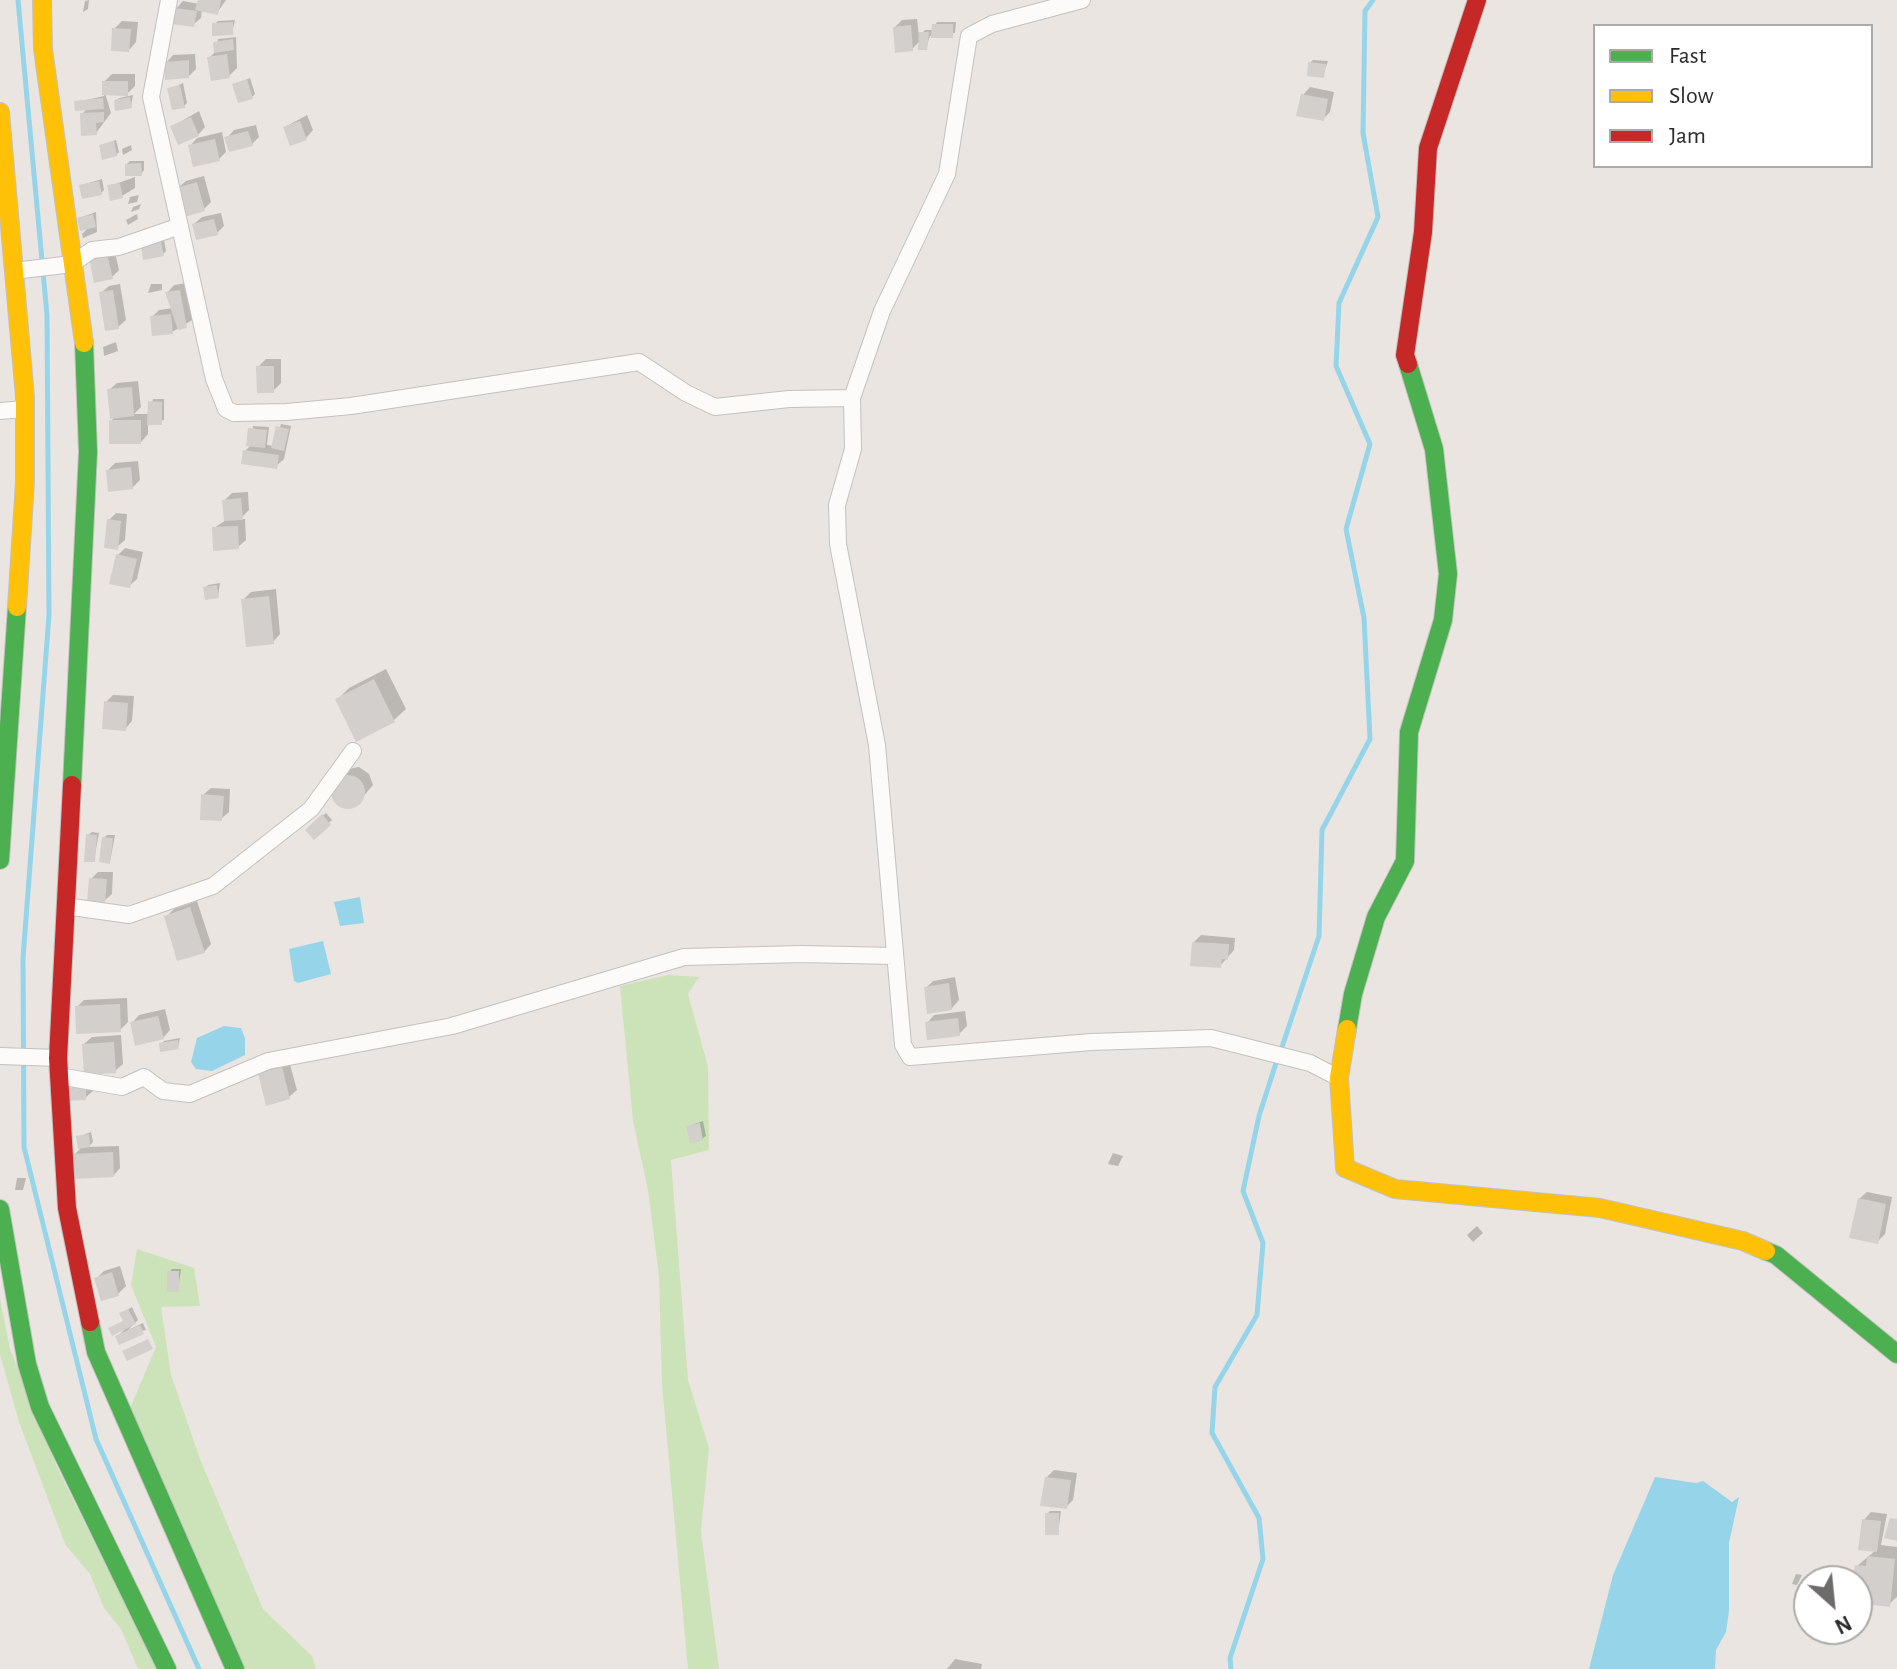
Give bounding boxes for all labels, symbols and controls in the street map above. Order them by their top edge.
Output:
legend [1593,24,1873,168]
text: Fast [1669,44,1706,68]
text: Slow [1669,84,1714,108]
text: Jam [1669,124,1706,148]
north arrow [1793,1565,1873,1645]
text: N [1831,1611,1855,1638]

